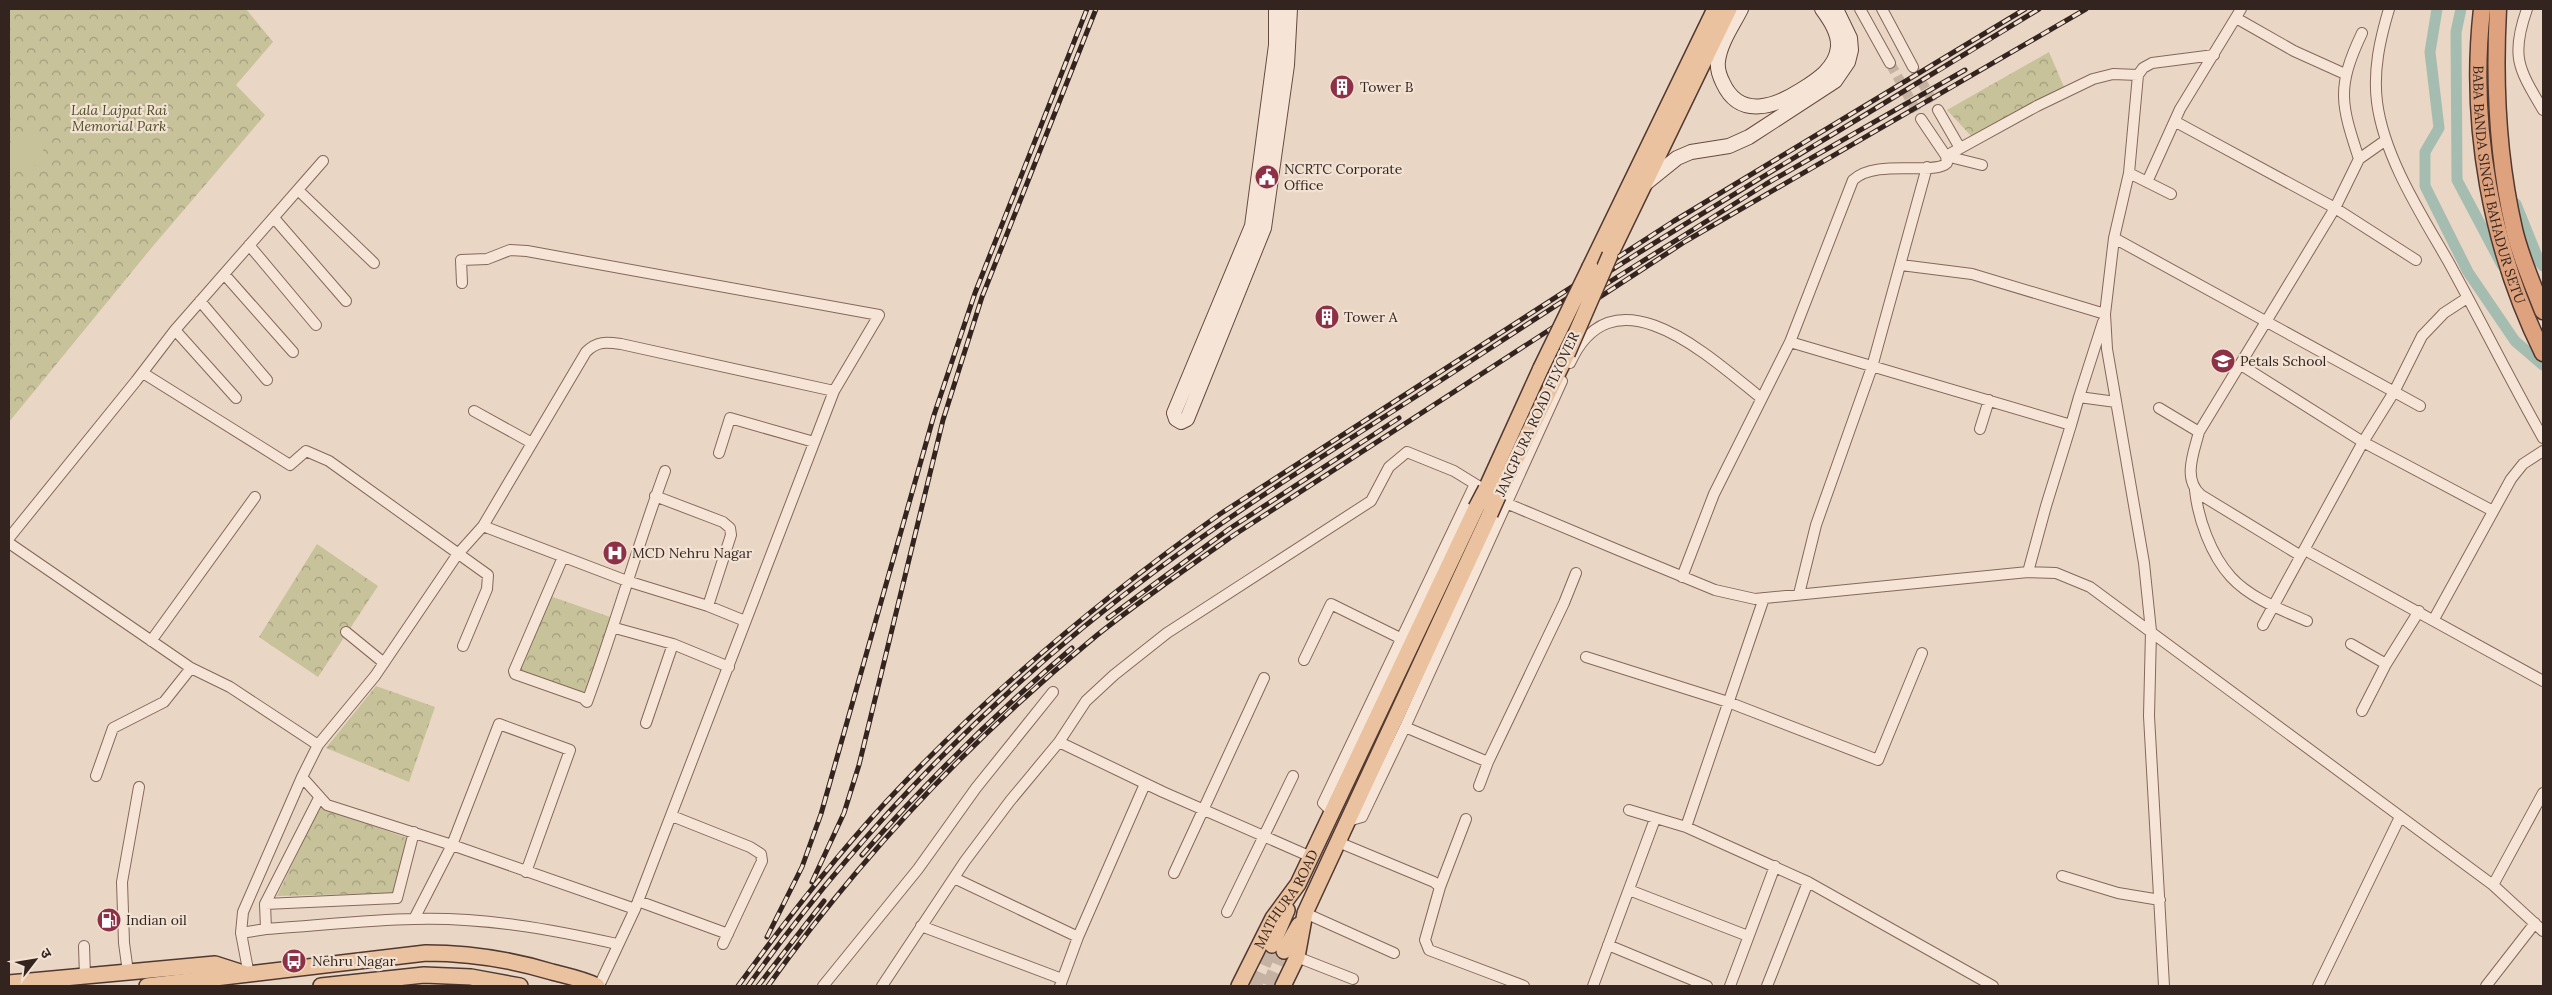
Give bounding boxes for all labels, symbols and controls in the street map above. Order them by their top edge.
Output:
street label: BABA BANDA SINGH BAHADUR SETU [2469,65,2530,307]
building icon: Tower B [1329,74,1355,100]
place label: Tower B [1360,78,1414,96]
park label: Lala Lajpat Rai Memorial Park [71,101,168,135]
place label: NCRTC Corporate Office [1284,160,1403,194]
public building icon: NCRTC Corporate Office [1254,164,1280,190]
building icon: Tower A [1314,304,1340,330]
place label: Tower A [1344,308,1398,326]
street label: JANGPURA ROAD FLYOVER [1491,329,1583,500]
school or university icon: Petals School [2210,348,2236,374]
place label: Petals School [2240,352,2327,370]
hospital icon: MCD Nehru Nagar [602,540,628,566]
place label: MCD Nehru Nagar [632,544,752,562]
street label: MATHURA ROAD [1250,847,1322,952]
fuel station icon: Indian oil [96,907,122,933]
place label: Indian oil [126,911,187,929]
north arrow [10,935,60,985]
text: उ [36,945,56,962]
bus stop icon: Nehru Nagar [281,948,307,974]
place label: Nehru Nagar [312,952,395,970]

